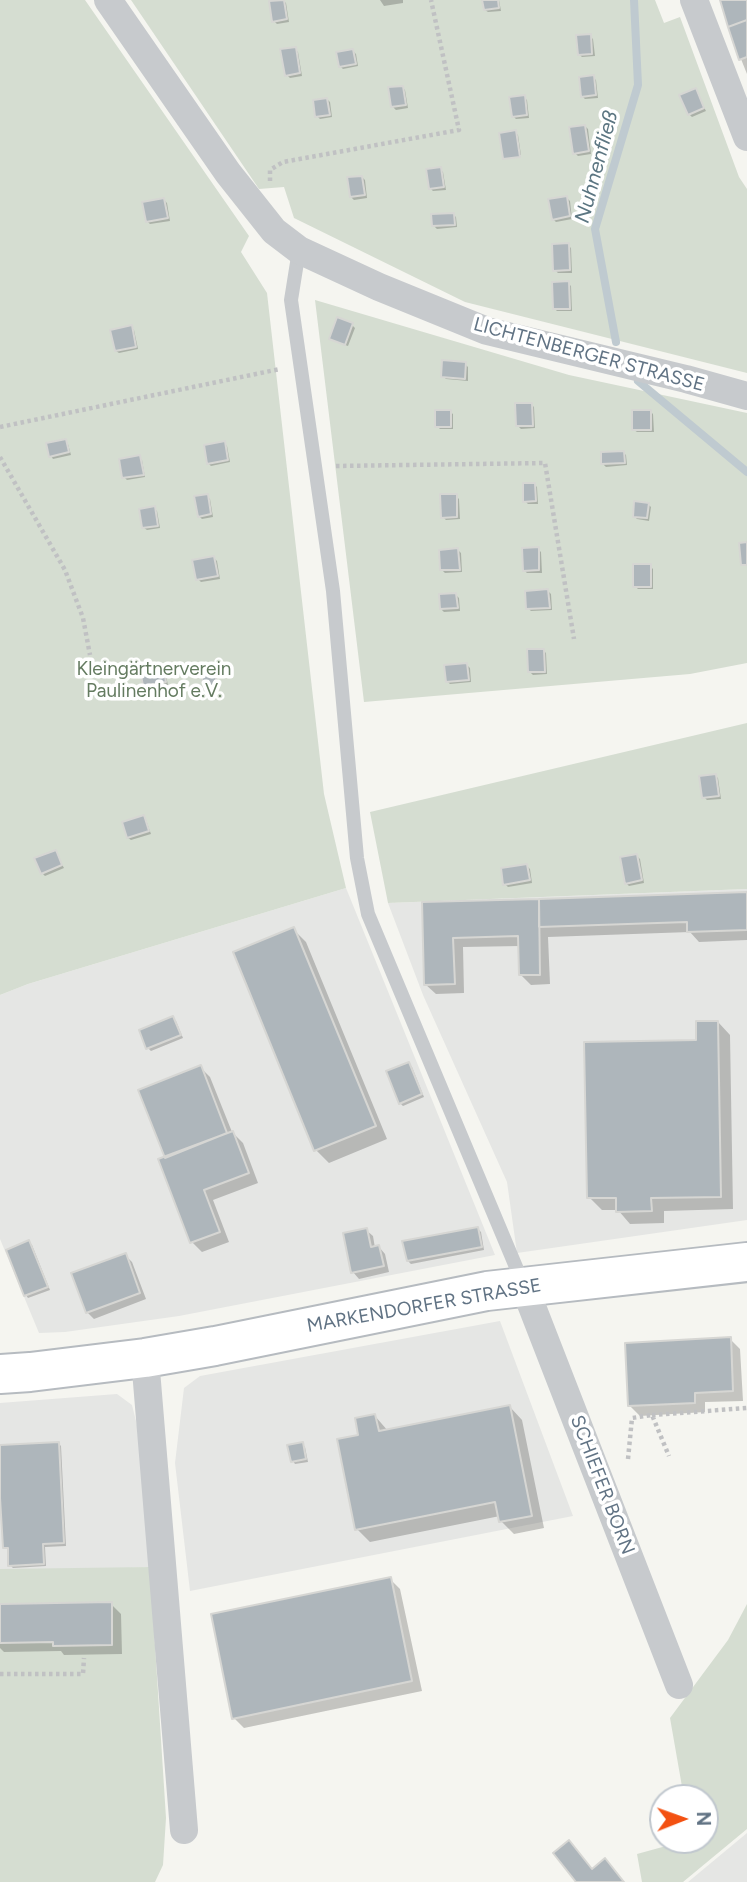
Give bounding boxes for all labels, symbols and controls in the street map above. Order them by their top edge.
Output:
water label: Nuhnenfließ [570,108,624,226]
street label: LICHTENBERGER STRASSE [471,313,707,397]
park label: Kleingärtnerverein Paulinenhof e.V. [77,658,231,702]
street label: MARKENDORFER STRASSE [305,1274,543,1338]
street label: SCHIEFER BORN [565,1412,639,1558]
north arrow [649,1784,719,1854]
text: N [692,1811,715,1826]

